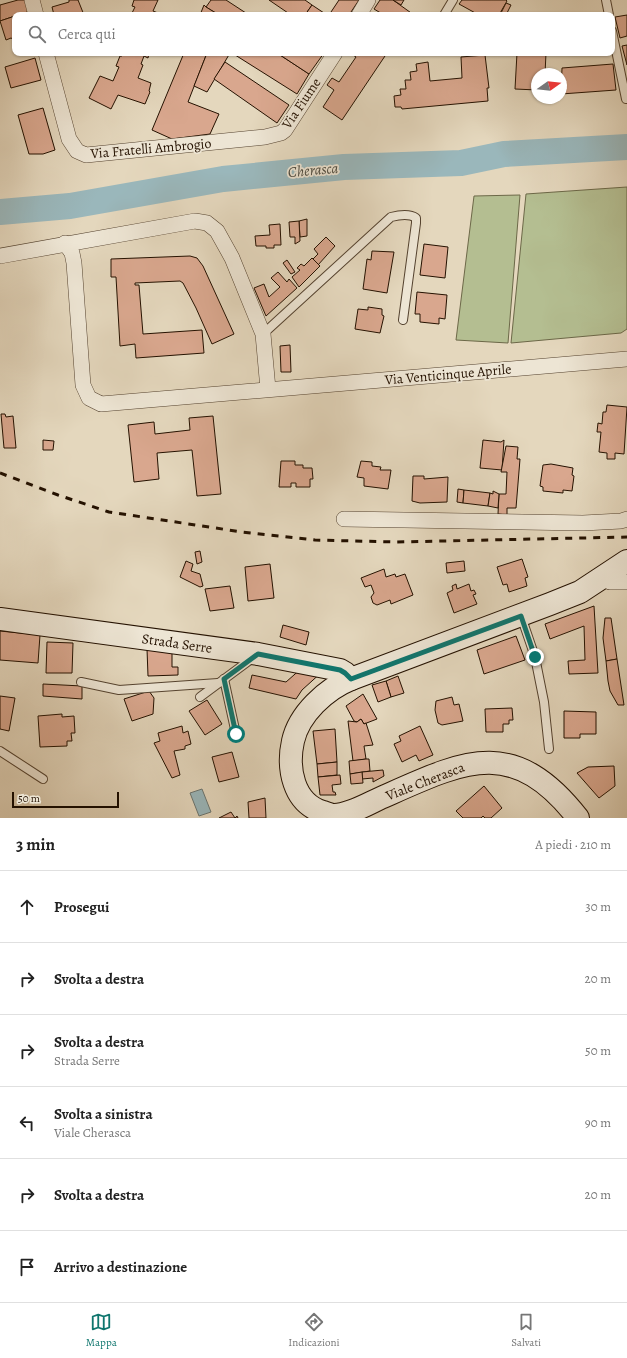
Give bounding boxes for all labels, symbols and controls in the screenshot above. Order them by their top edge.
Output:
search box [12,12,615,56]
icon: search [26,23,48,45]
text: Cerca qui [58,24,116,44]
north arrow [531,68,567,104]
street label: Via Fiume [277,74,325,133]
street label: Via Fratelli Ambrogio [89,134,212,163]
water label: Cherasca [287,158,339,182]
street label: Via Venticinque Aprile [383,360,512,390]
street label: Strada Serre [141,629,213,658]
route end [526,648,544,666]
route start [227,725,245,743]
street label: Viale Cherasca [382,758,468,806]
scale bar [12,790,119,809]
text: 50 m [18,791,40,806]
text: 3 min [16,833,55,856]
text: A piedi · 210 m [535,836,611,853]
icon: ahead [16,896,38,918]
text: Prosegui [54,897,110,917]
text: 30 m [585,898,611,915]
icon: right [16,968,38,990]
text: Svolta a destra [54,969,144,989]
text: 20 m [585,970,611,987]
text: Svolta a destra [54,1032,144,1052]
icon: right [16,1040,38,1062]
text: 50 m [585,1042,611,1059]
text: Strada Serre [54,1052,120,1069]
text: Svolta a sinistra [54,1104,153,1124]
icon: left [16,1112,38,1134]
text: 90 m [585,1114,611,1131]
text: Viale Cherasca [54,1124,131,1141]
icon: right [16,1184,38,1206]
text: Svolta a destra [54,1185,144,1205]
text: 20 m [585,1186,611,1203]
icon: arrive [16,1256,38,1278]
text: Arrivo a destinazione [54,1257,187,1277]
tab: Mappa [86,1311,117,1350]
tab: Indicazioni [288,1311,340,1350]
tab: Salvati [511,1311,541,1350]

